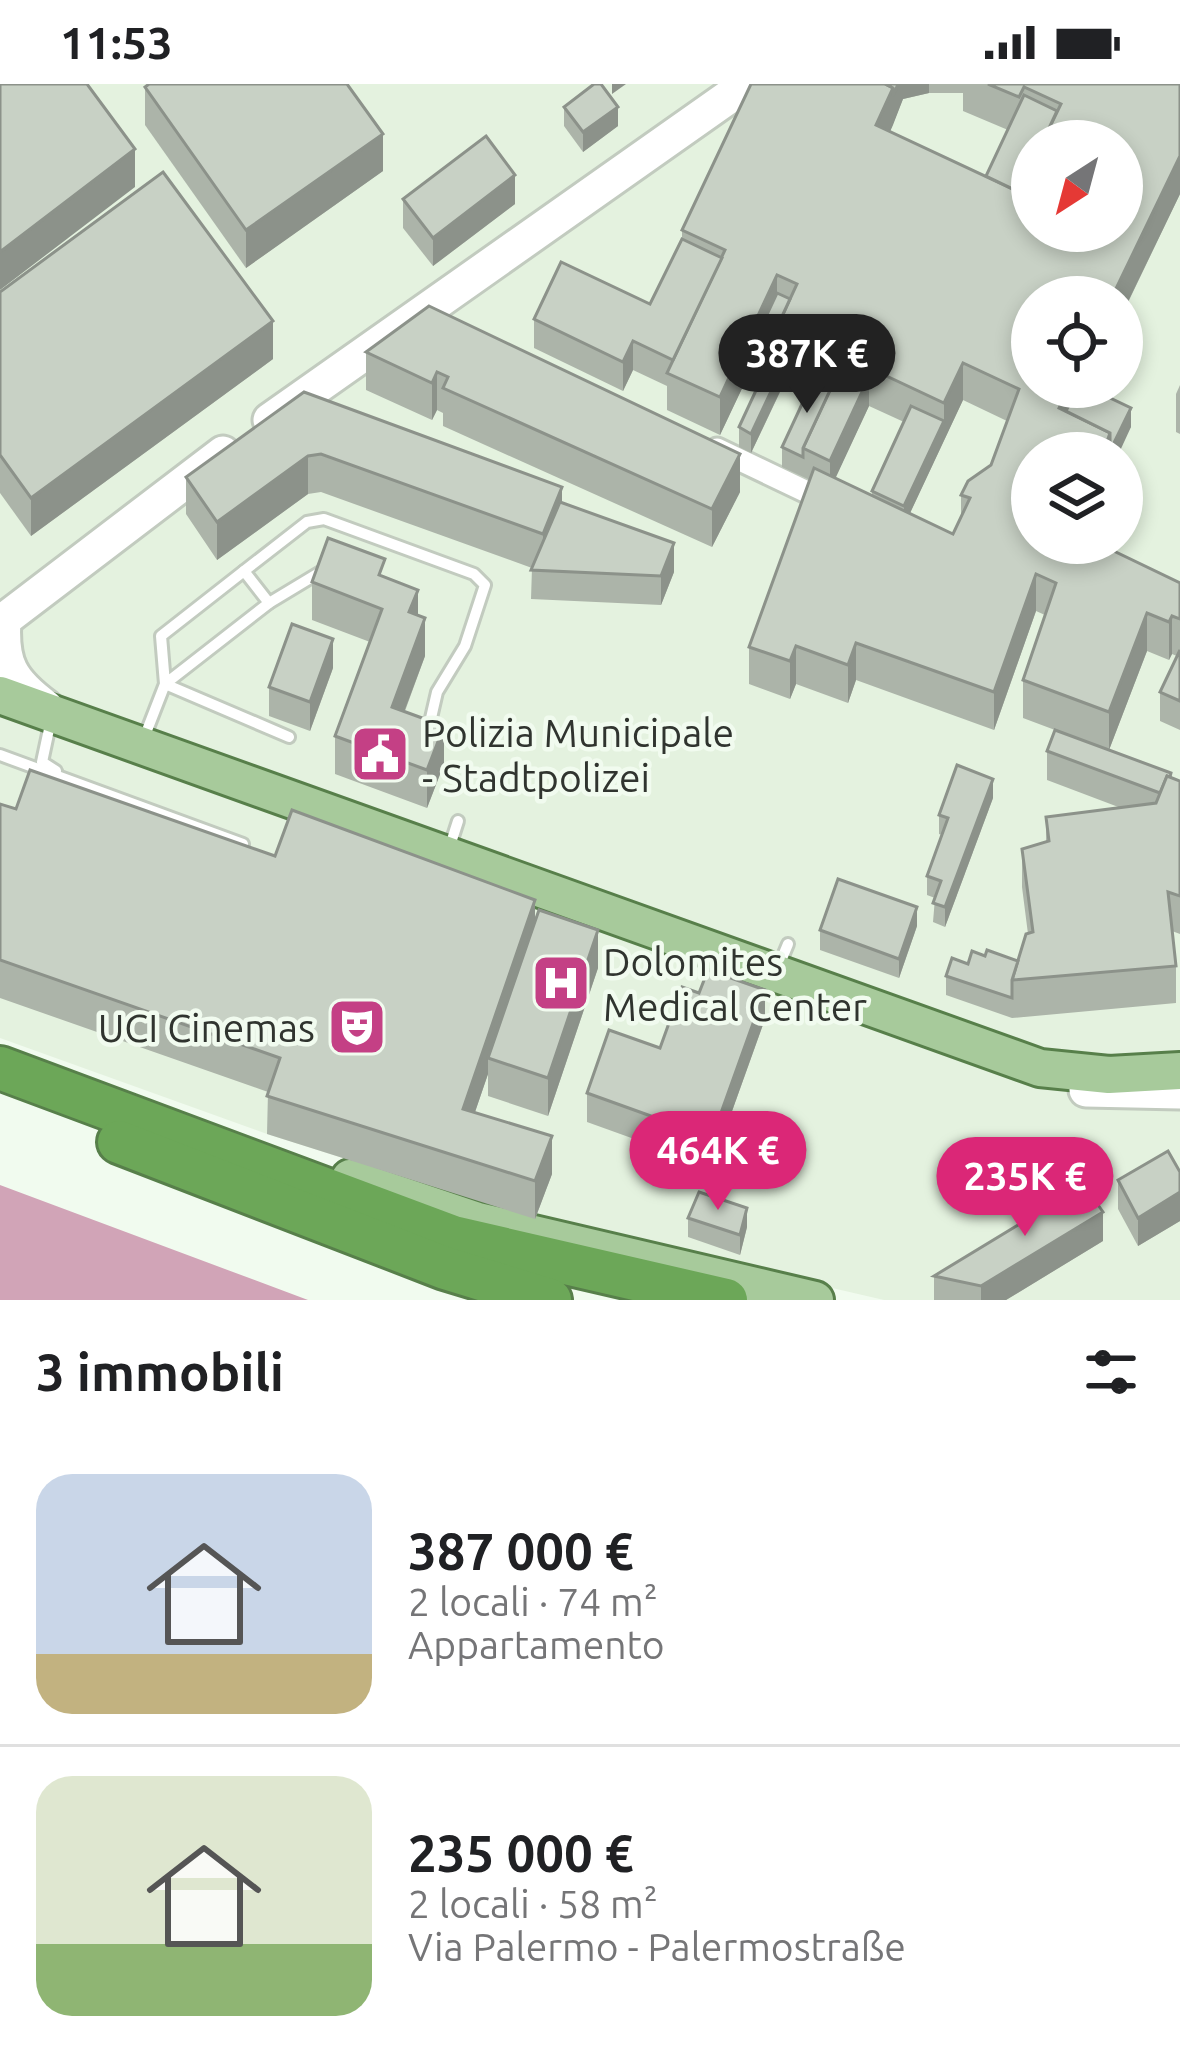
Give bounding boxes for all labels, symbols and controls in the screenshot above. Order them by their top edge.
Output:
text: 11:53 [60,17,173,68]
north arrow [1011,120,1143,252]
map controls [1011,120,1143,564]
button: locate [1011,276,1143,408]
pin: 387K € [709,314,905,416]
text: 387K € [745,331,869,374]
button: layers [1011,432,1143,564]
place label: Polizia Municipale - Stadtpolizei [422,711,734,799]
public building icon: Polizia Municipale - Stadtpolizei [349,723,411,785]
place label: Dolomites Medical Center [603,940,867,1028]
hospital icon: Dolomites Medical Center [530,952,592,1014]
theatre icon: UCI Cinemas [326,996,388,1058]
place label: UCI Cinemas [98,1006,315,1049]
pin: 464K € [620,1111,816,1213]
text: 464K € [656,1128,780,1171]
pin: 235K € [927,1137,1123,1239]
text: 235K € [963,1154,1087,1197]
icon: filters [1078,1339,1144,1405]
text: 3 immobili [36,1343,284,1401]
icon: home [132,1522,276,1666]
text: 387 000 € [408,1522,634,1580]
text: 2 locali · 74 m² [408,1580,658,1623]
text: Appartamento [408,1623,665,1666]
icon: home [132,1824,276,1968]
text: 235 000 € [408,1824,634,1882]
text: 2 locali · 58 m² [408,1882,658,1925]
text: Via Palermo - Palermostraße [408,1925,906,1968]

